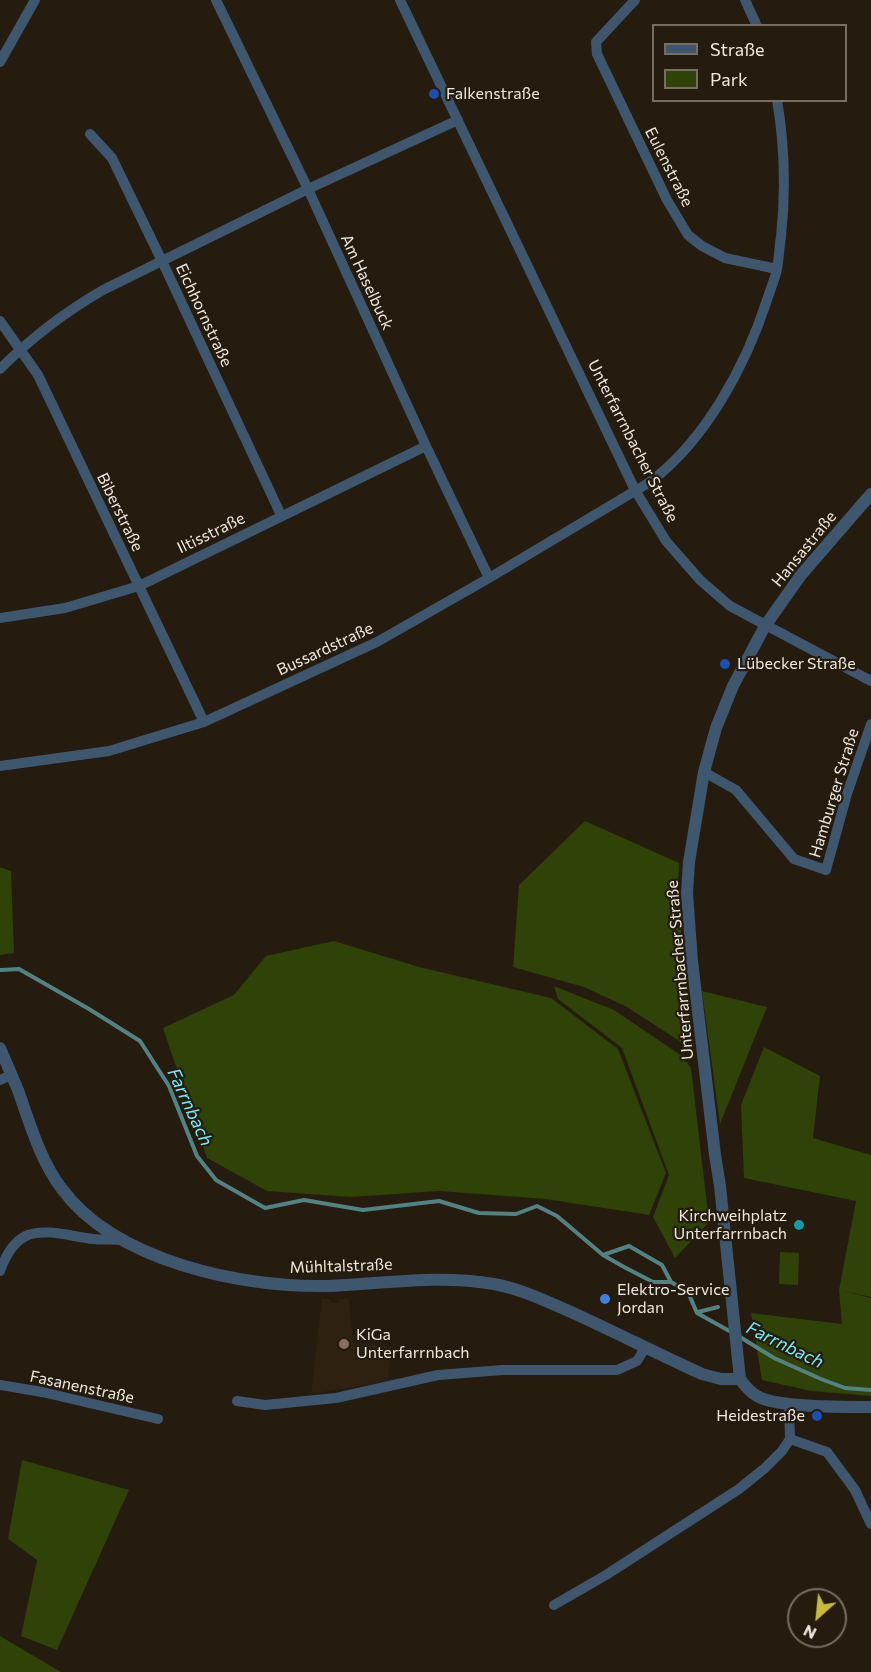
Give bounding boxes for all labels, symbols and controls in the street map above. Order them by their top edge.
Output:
legend [652,24,847,102]
text: Straße [710,38,765,60]
text: Park [710,68,748,90]
place label: Falkenstraße [446,84,540,104]
marker: Falkenstraße [427,87,441,101]
street label: Eulenstraße [641,124,697,210]
street label: Am Haselbuck [336,231,398,333]
street label: Eichhornstraße [172,260,236,370]
street label: Unterfarrnbacher Straße [584,356,682,526]
street label: Biberstraße [93,470,147,554]
street label: Hansastraße [768,507,840,591]
street label: Iltisstraße [174,508,248,558]
street label: Bussardstraße [274,618,376,680]
place label: Lübecker Straße [737,654,856,674]
marker: Lübecker Straße [718,657,732,671]
street label: Hamburger Straße [805,726,863,860]
street label: Unterfarrnbacher Straße [663,880,697,1060]
water label: Farrnbach [163,1065,217,1149]
place label: Kirchweihplatz Unterfarrnbach [673,1206,787,1244]
marker: Kirchweihplatz Unterfarrnbach [792,1218,806,1232]
street label: Mühltalstraße [289,1255,393,1277]
place label: Elektro-Service Jordan [617,1280,730,1318]
marker: Elektro-Service Jordan [598,1292,612,1306]
water label: Farrnbach [743,1317,827,1373]
place label: KiGa Unterfarrnbach [356,1325,470,1363]
marker: KiGa Unterfarrnbach [337,1337,351,1351]
street label: Fasanenstraße [28,1367,136,1407]
place label: Heidestraße [716,1406,805,1426]
marker: Heidestraße [810,1409,824,1423]
north arrow [787,1588,847,1648]
text: N [800,1622,819,1644]

